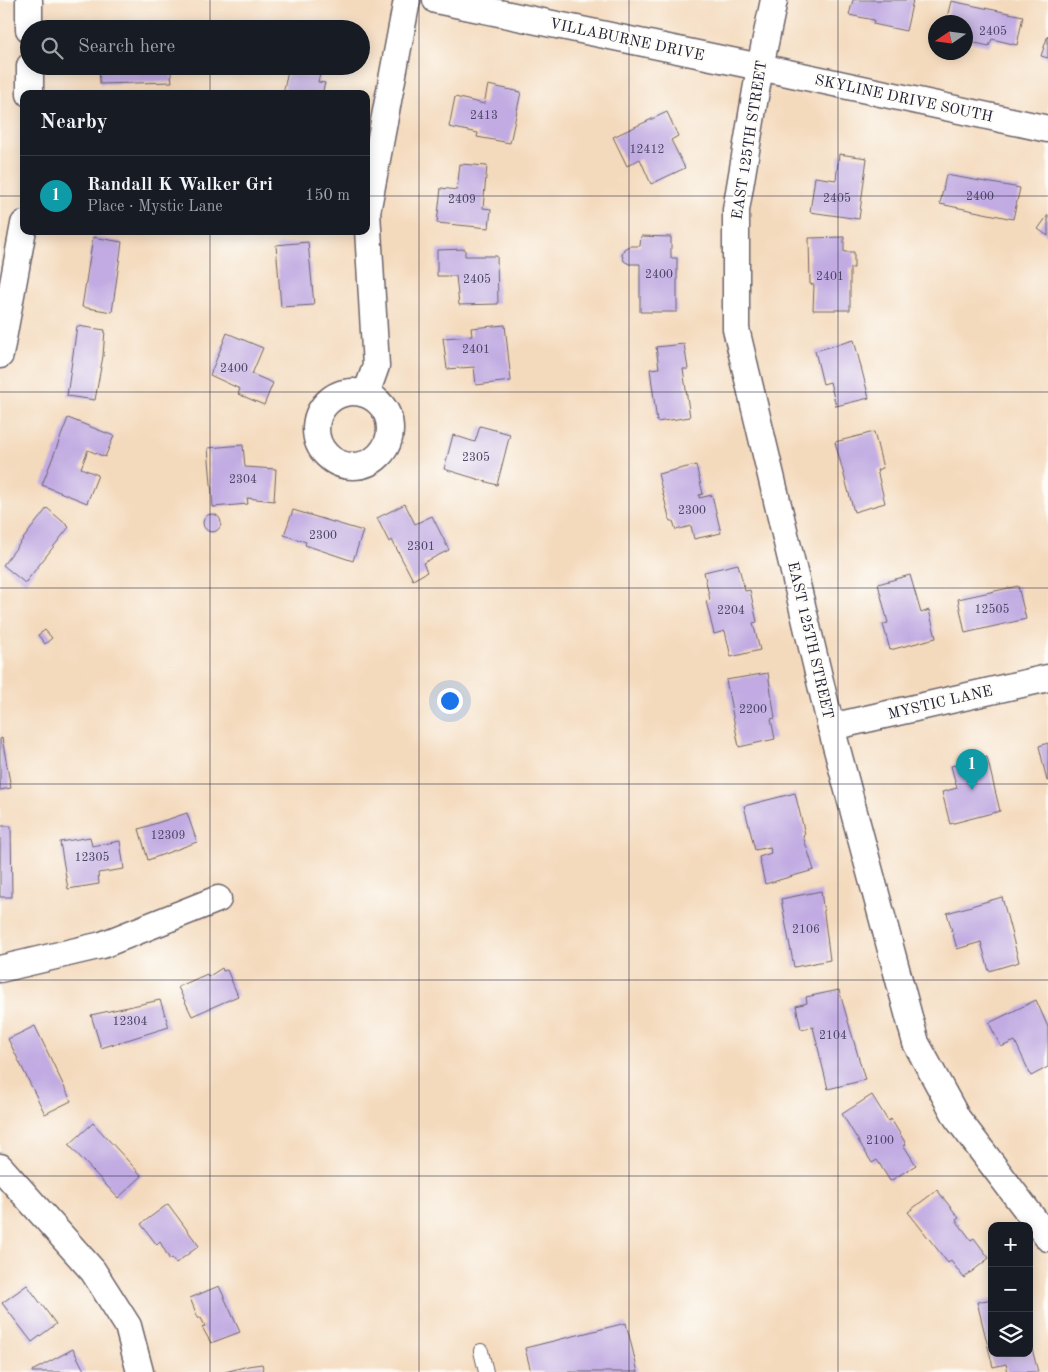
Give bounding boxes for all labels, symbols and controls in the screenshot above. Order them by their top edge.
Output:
north arrow [928,15,973,60]
street label: VILLABURNE DRIVE [548,17,705,64]
search box [20,20,370,75]
house number: 2405 [979,25,1007,38]
icon: search [38,34,66,62]
text: Search here [78,38,175,57]
street label: EAST 125TH STREET [730,60,770,221]
street label: SKYLINE DRIVE SOUTH [813,73,994,126]
house number: 2413 [470,110,498,122]
text: Nearby [40,112,108,133]
house number: 12412 [630,144,664,156]
text: Randall K Walker Gri [87,176,273,195]
text: 1 [51,188,61,204]
text: 150 m [305,188,350,204]
house number: 2400 [966,191,994,203]
house number: 2405 [823,192,851,205]
house number: 2409 [448,194,476,206]
text: Place · Mystic Lane [87,199,223,215]
house number: 2400 [645,269,673,281]
house number: 2401 [816,271,844,283]
house number: 2405 [463,273,491,286]
house number: 2401 [462,344,490,356]
house number: 2400 [220,363,248,375]
house number: 2305 [462,451,490,464]
house number: 2304 [229,474,257,486]
house number: 2300 [678,505,706,517]
house number: 2300 [309,530,337,542]
house number: 2301 [407,541,435,553]
street label: EAST 125TH STREET [784,560,835,720]
house number: 12505 [975,603,1009,616]
house number: 2204 [717,605,745,617]
street label: MYSTIC LANE [886,684,994,723]
your location [437,688,463,714]
house number: 2200 [739,704,767,716]
pin: 1 [956,749,988,790]
house number: 12309 [151,830,185,842]
house number: 12305 [75,851,109,864]
house number: 2106 [792,924,820,936]
house number: 12304 [113,1016,147,1028]
house number: 2104 [819,1030,847,1042]
house number: 2100 [866,1135,894,1147]
map controls [988,1222,1033,1357]
button: + [988,1222,1033,1267]
button: − [988,1267,1033,1312]
button: layers [988,1312,1033,1357]

